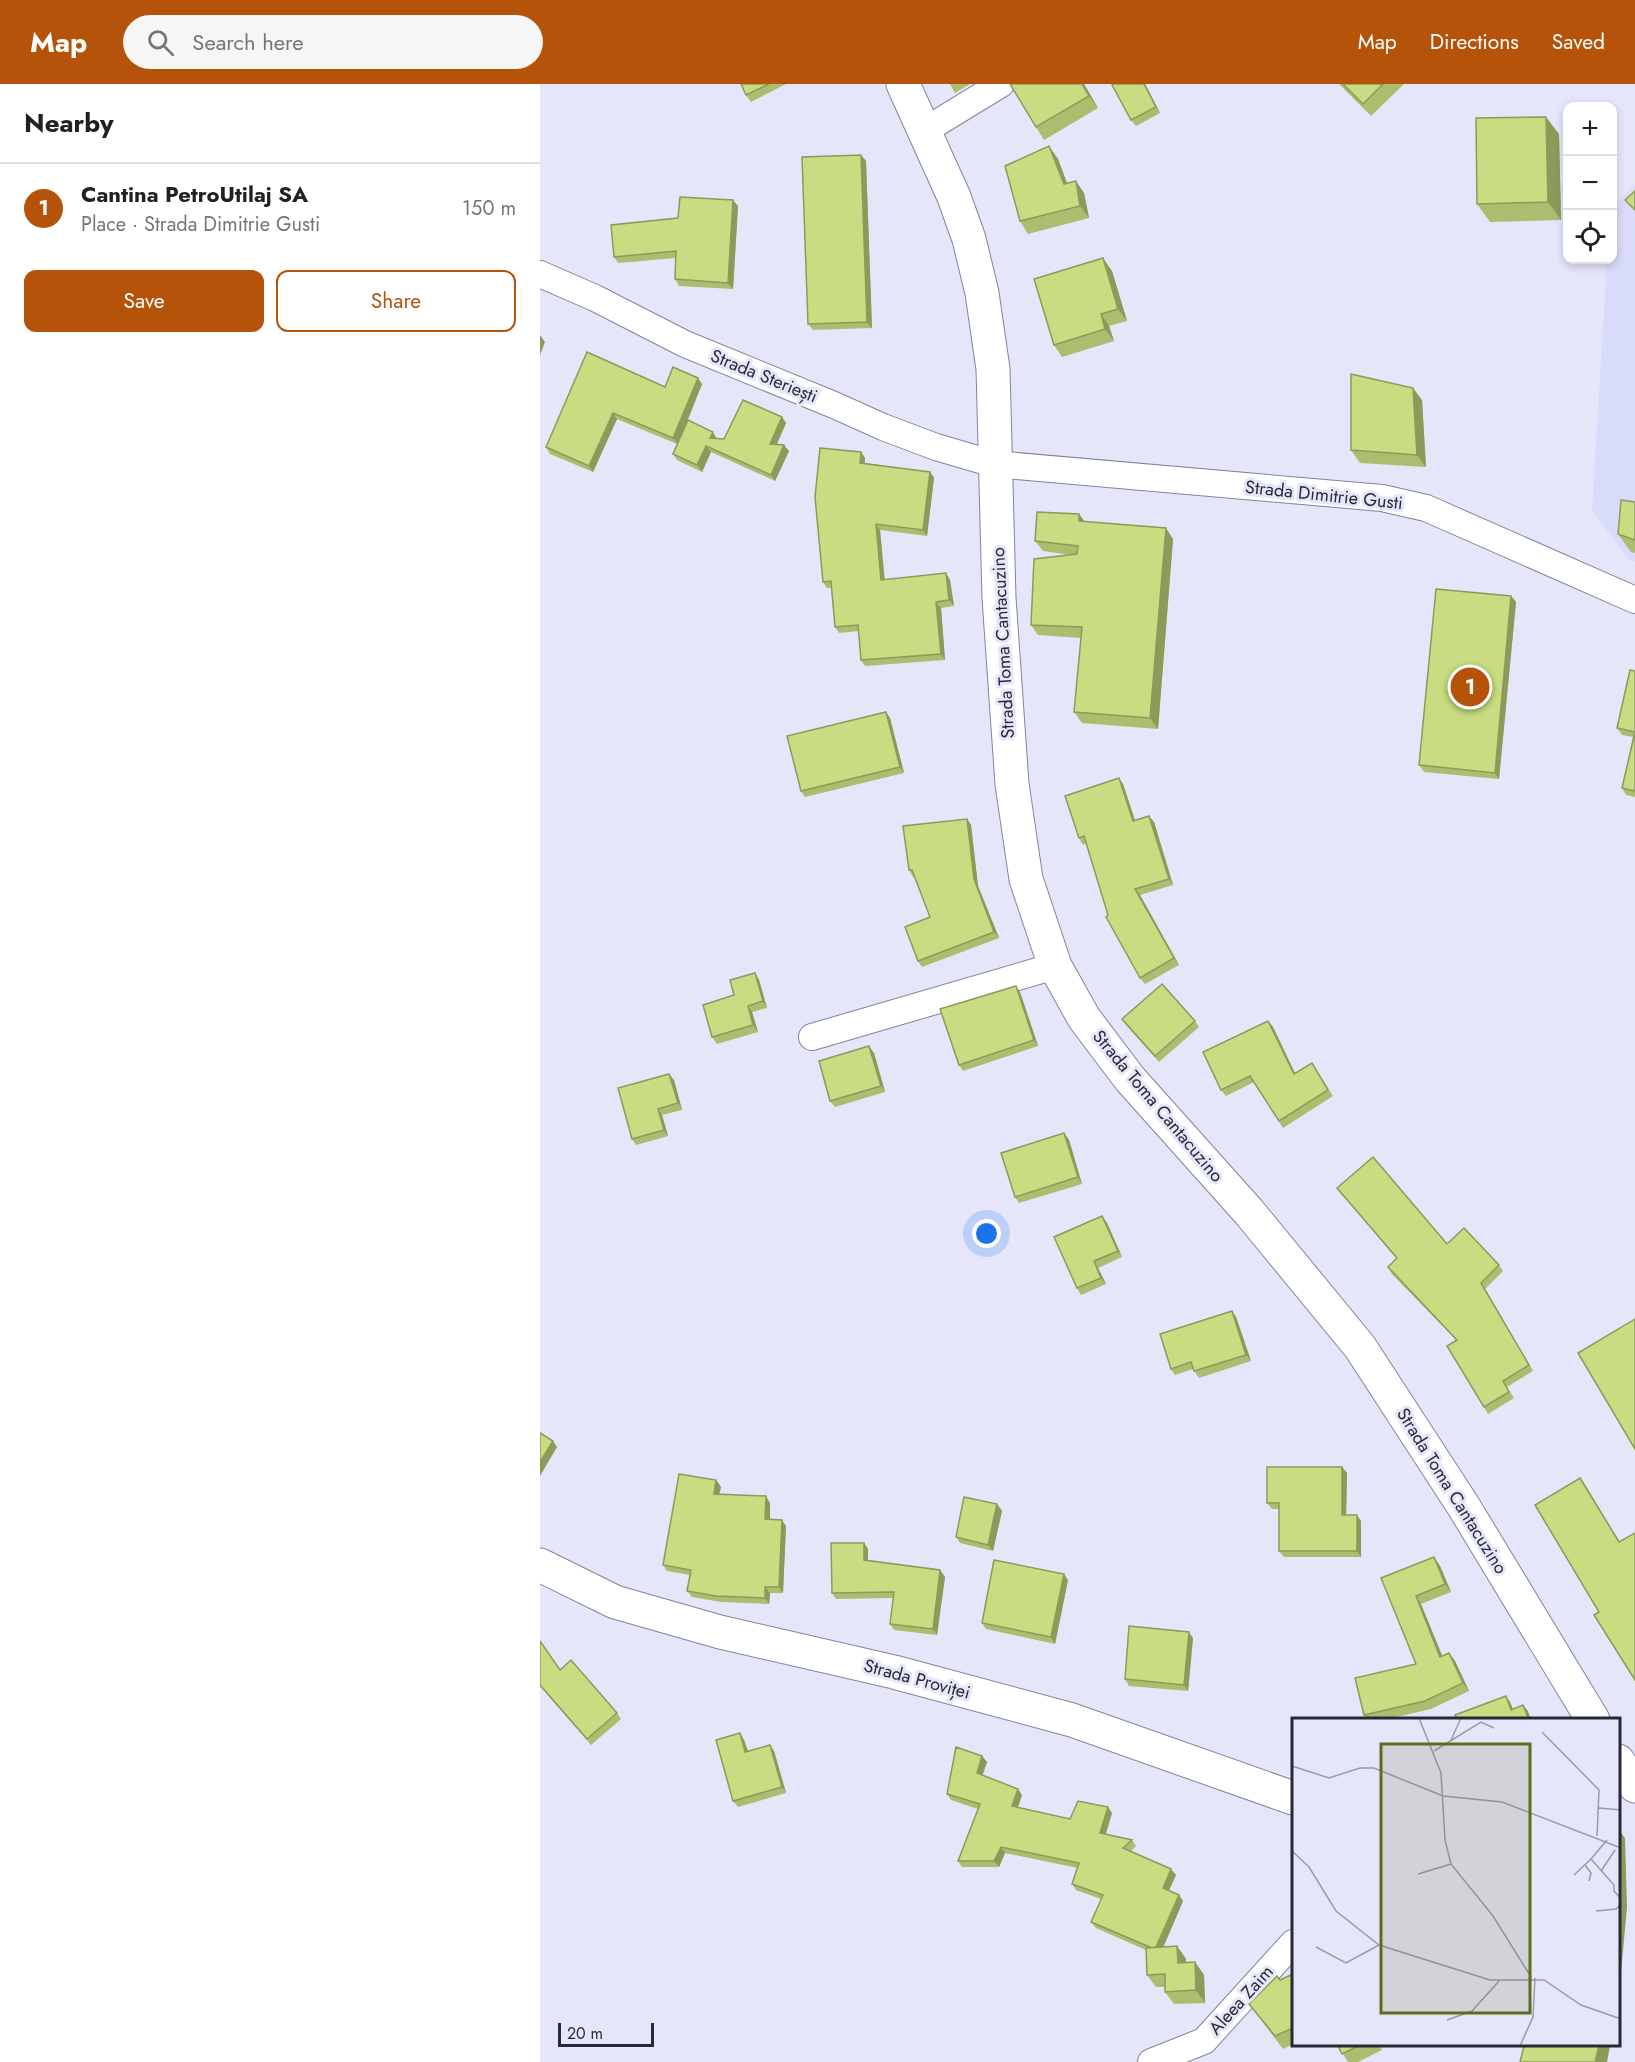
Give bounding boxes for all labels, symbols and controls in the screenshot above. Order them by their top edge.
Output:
search box [123,15,543,69]
text: Map [30,22,87,63]
icon: search [144,26,177,59]
text: Search here [192,26,304,58]
text: Map [1358,27,1397,57]
text: Directions [1430,27,1519,57]
text: Saved [1552,27,1605,57]
map controls [1563,102,1617,264]
button: + [1563,102,1617,156]
text: Nearby [24,104,113,142]
button: − [1563,156,1617,210]
text: Cantina PetroUtilaj SA [81,178,308,210]
text: 1 [38,194,49,223]
text: 150 m [462,194,516,223]
text: Place · Strada Dimitrie Gusti [81,210,320,239]
button: locate [1563,210,1617,264]
button: Save [24,270,264,332]
button: Share [276,270,516,332]
street label: Strada Steriești [707,343,821,409]
street label: Strada Dimitrie Gusti [1244,474,1404,516]
street label: Strada Toma Cantacuzino [985,547,1021,739]
pin: 1 [1450,664,1490,710]
street label: Strada Toma Cantacuzino [1086,1024,1230,1188]
your location [972,1219,1001,1248]
street label: Strada Toma Cantacuzino [1390,1403,1514,1579]
street label: Strada Proviței [861,1652,973,1706]
inset map [1292,1718,1620,2047]
street label: Aleea Zaim [1203,1959,1279,2041]
scale bar [558,2020,654,2048]
text: 20 m [567,2022,603,2045]

